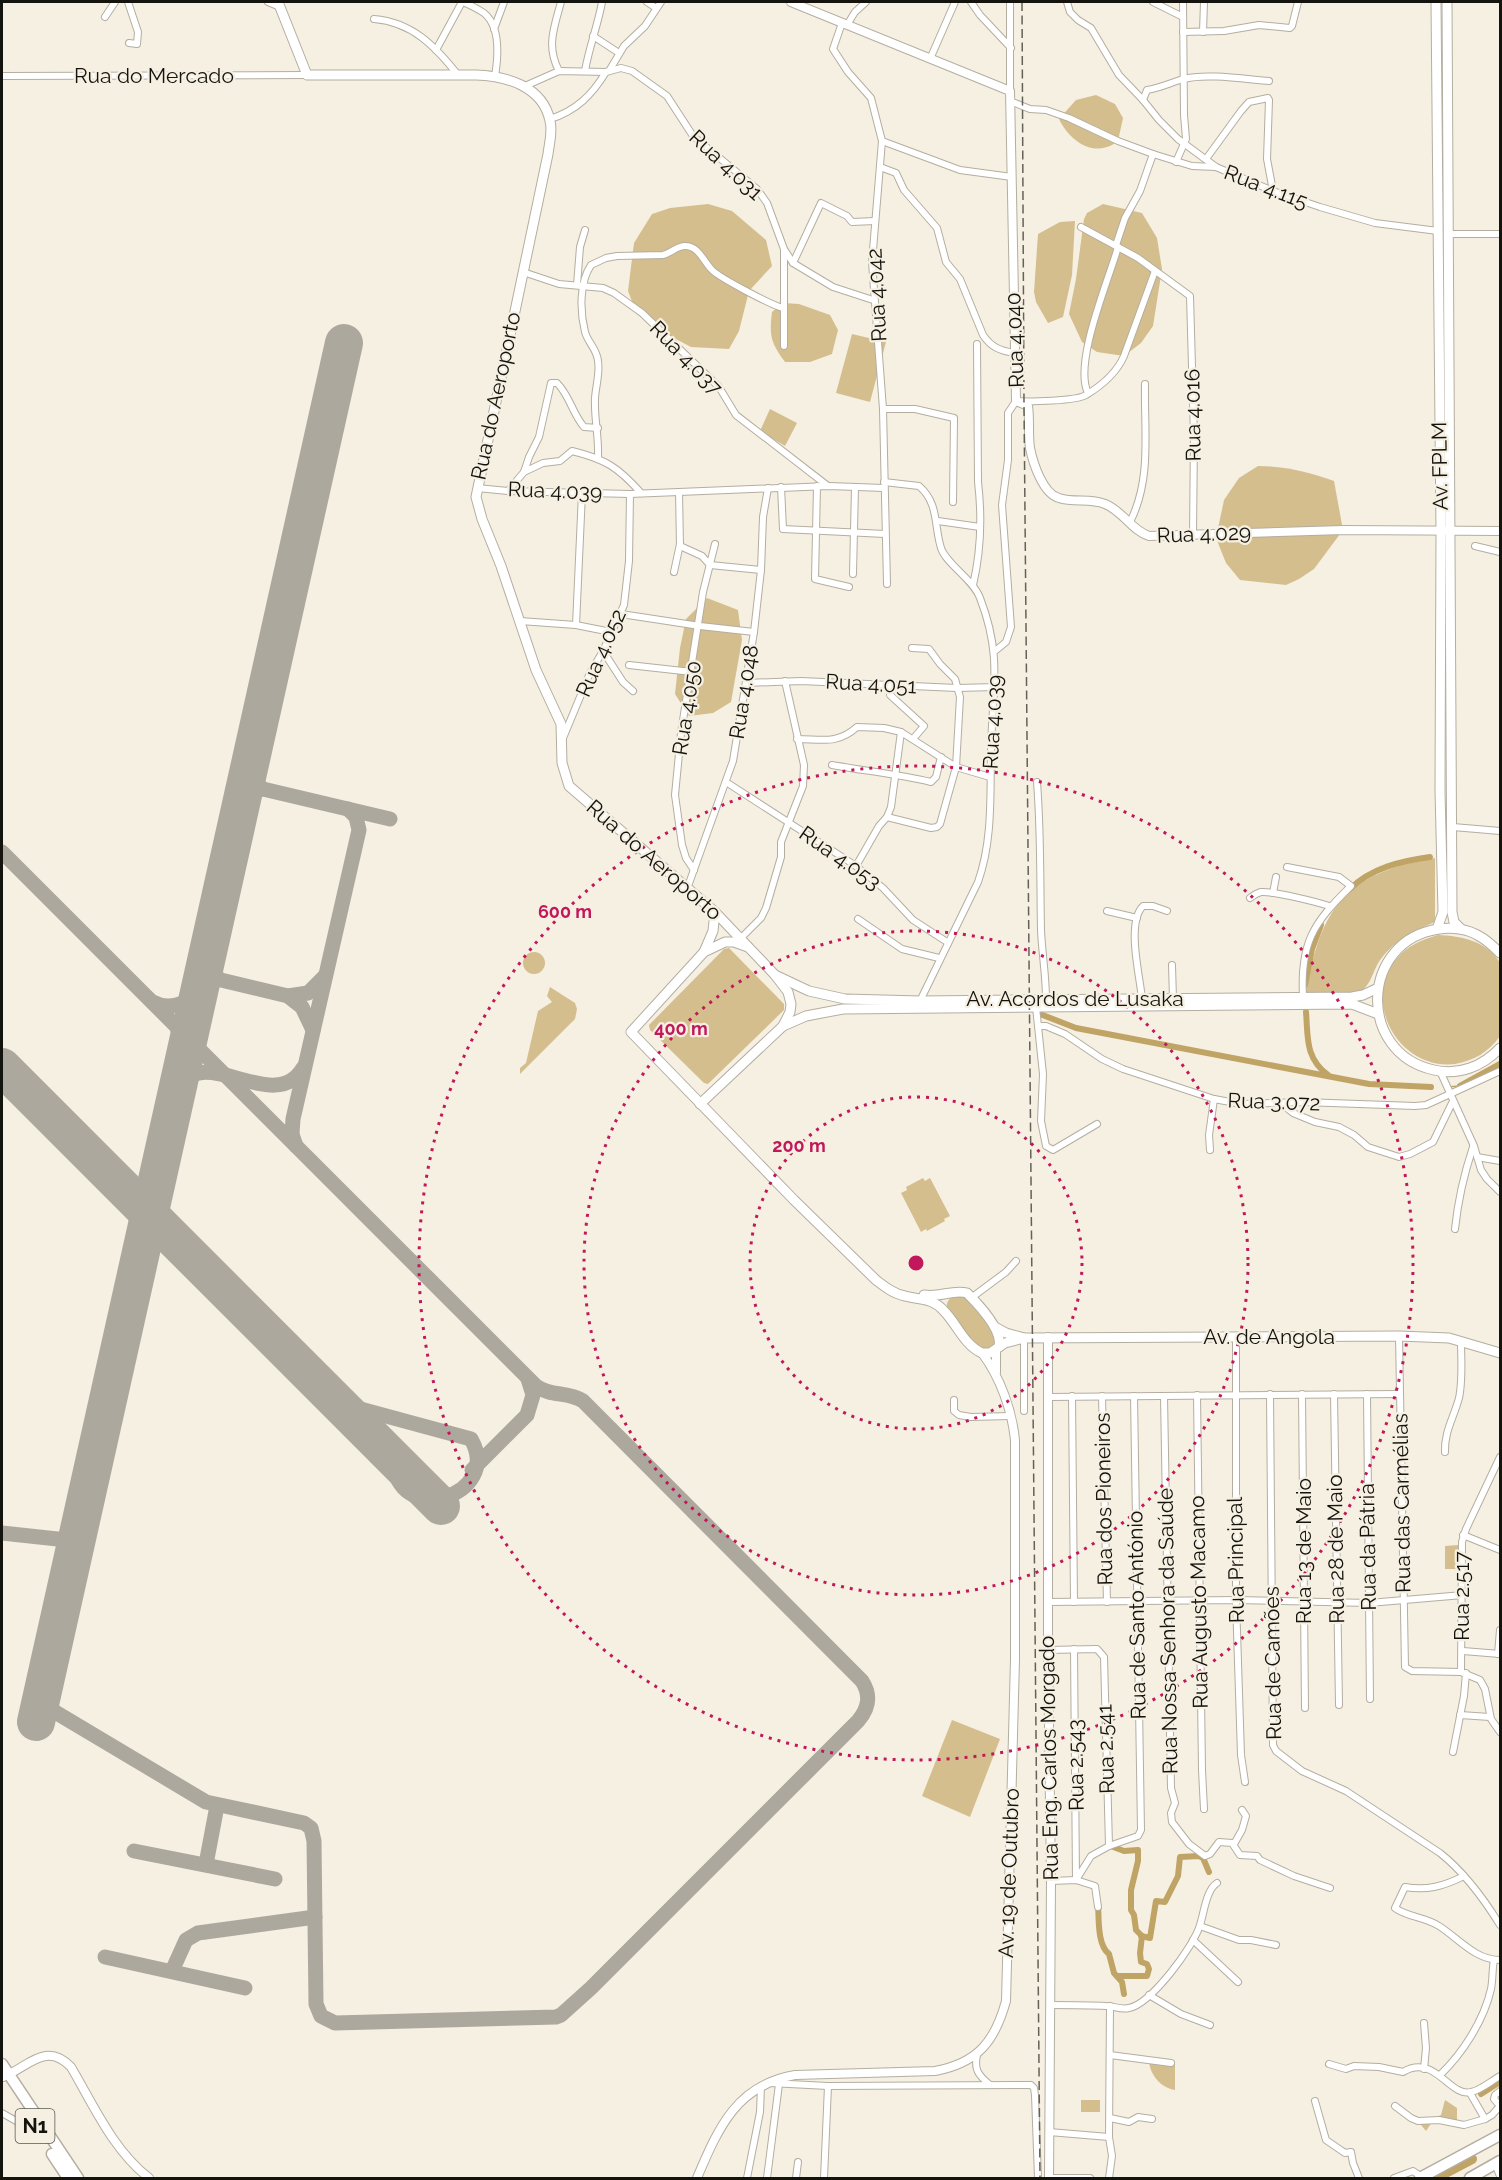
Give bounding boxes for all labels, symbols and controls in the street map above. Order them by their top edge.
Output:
street label: Rua do Mercado [74,63,234,88]
street label: Rua 4.031 [684,124,768,205]
street label: Rua 4.115 [1221,159,1312,214]
street label: Rua 4.042 [862,248,891,342]
street label: Rua 4.040 [1000,292,1029,388]
street label: Rua do Aeroporto [466,310,526,482]
street label: Rua 4.037 [645,315,728,400]
street label: Rua 4.016 [1179,368,1206,462]
street label: Av. FPLM [1426,421,1453,511]
street label: Rua 4.039 [507,476,603,505]
street label: Rua 4.029 [1156,519,1252,548]
street label: Rua 4.052 [570,605,631,701]
street label: Rua 4.048 [724,643,763,741]
street label: Rua 4.050 [667,659,706,757]
street label: Rua 4.051 [825,669,917,698]
street label: Rua 4.039 [978,674,1007,770]
street label: Rua do Aeroporto [582,794,727,925]
street label: Rua 4.053 [795,820,886,895]
text: 600 m [538,901,592,922]
street label: Av. Acordos de Lusaka [966,986,1184,1011]
text: 400 m [654,1018,708,1039]
street label: Rua 3.072 [1227,1087,1321,1116]
text: 200 m [772,1135,826,1156]
centre of rings [906,1253,926,1273]
street label: Av. de Angola [1203,1324,1335,1349]
street label: Rua dos Pioneiros [1089,1412,1118,1586]
street label: Rua das Carmélias [1387,1413,1416,1593]
street label: Rua 28 de Maio [1322,1474,1349,1624]
street label: Rua 13 de Maio [1291,1478,1316,1624]
street label: Rua da Pátria [1354,1483,1381,1611]
street label: Rua Nossa Senhora da Saúde [1153,1488,1182,1774]
street label: Rua Augusto Macamo [1184,1495,1213,1709]
street label: Rua Principal [1222,1496,1249,1623]
street label: Rua de Santo António [1122,1510,1151,1720]
street label: Rua 2.517 [1449,1551,1474,1641]
street label: Rua de Camões [1259,1586,1286,1740]
street label: Rua Eng. Carlos Morgado [1034,1635,1063,1881]
street label: Rua 2.541 [1091,1704,1120,1794]
street label: Rua 2.543 [1062,1719,1089,1811]
street label: Av. 19 de Outubro [993,1788,1024,1958]
road number: N1 [15,2109,54,2143]

